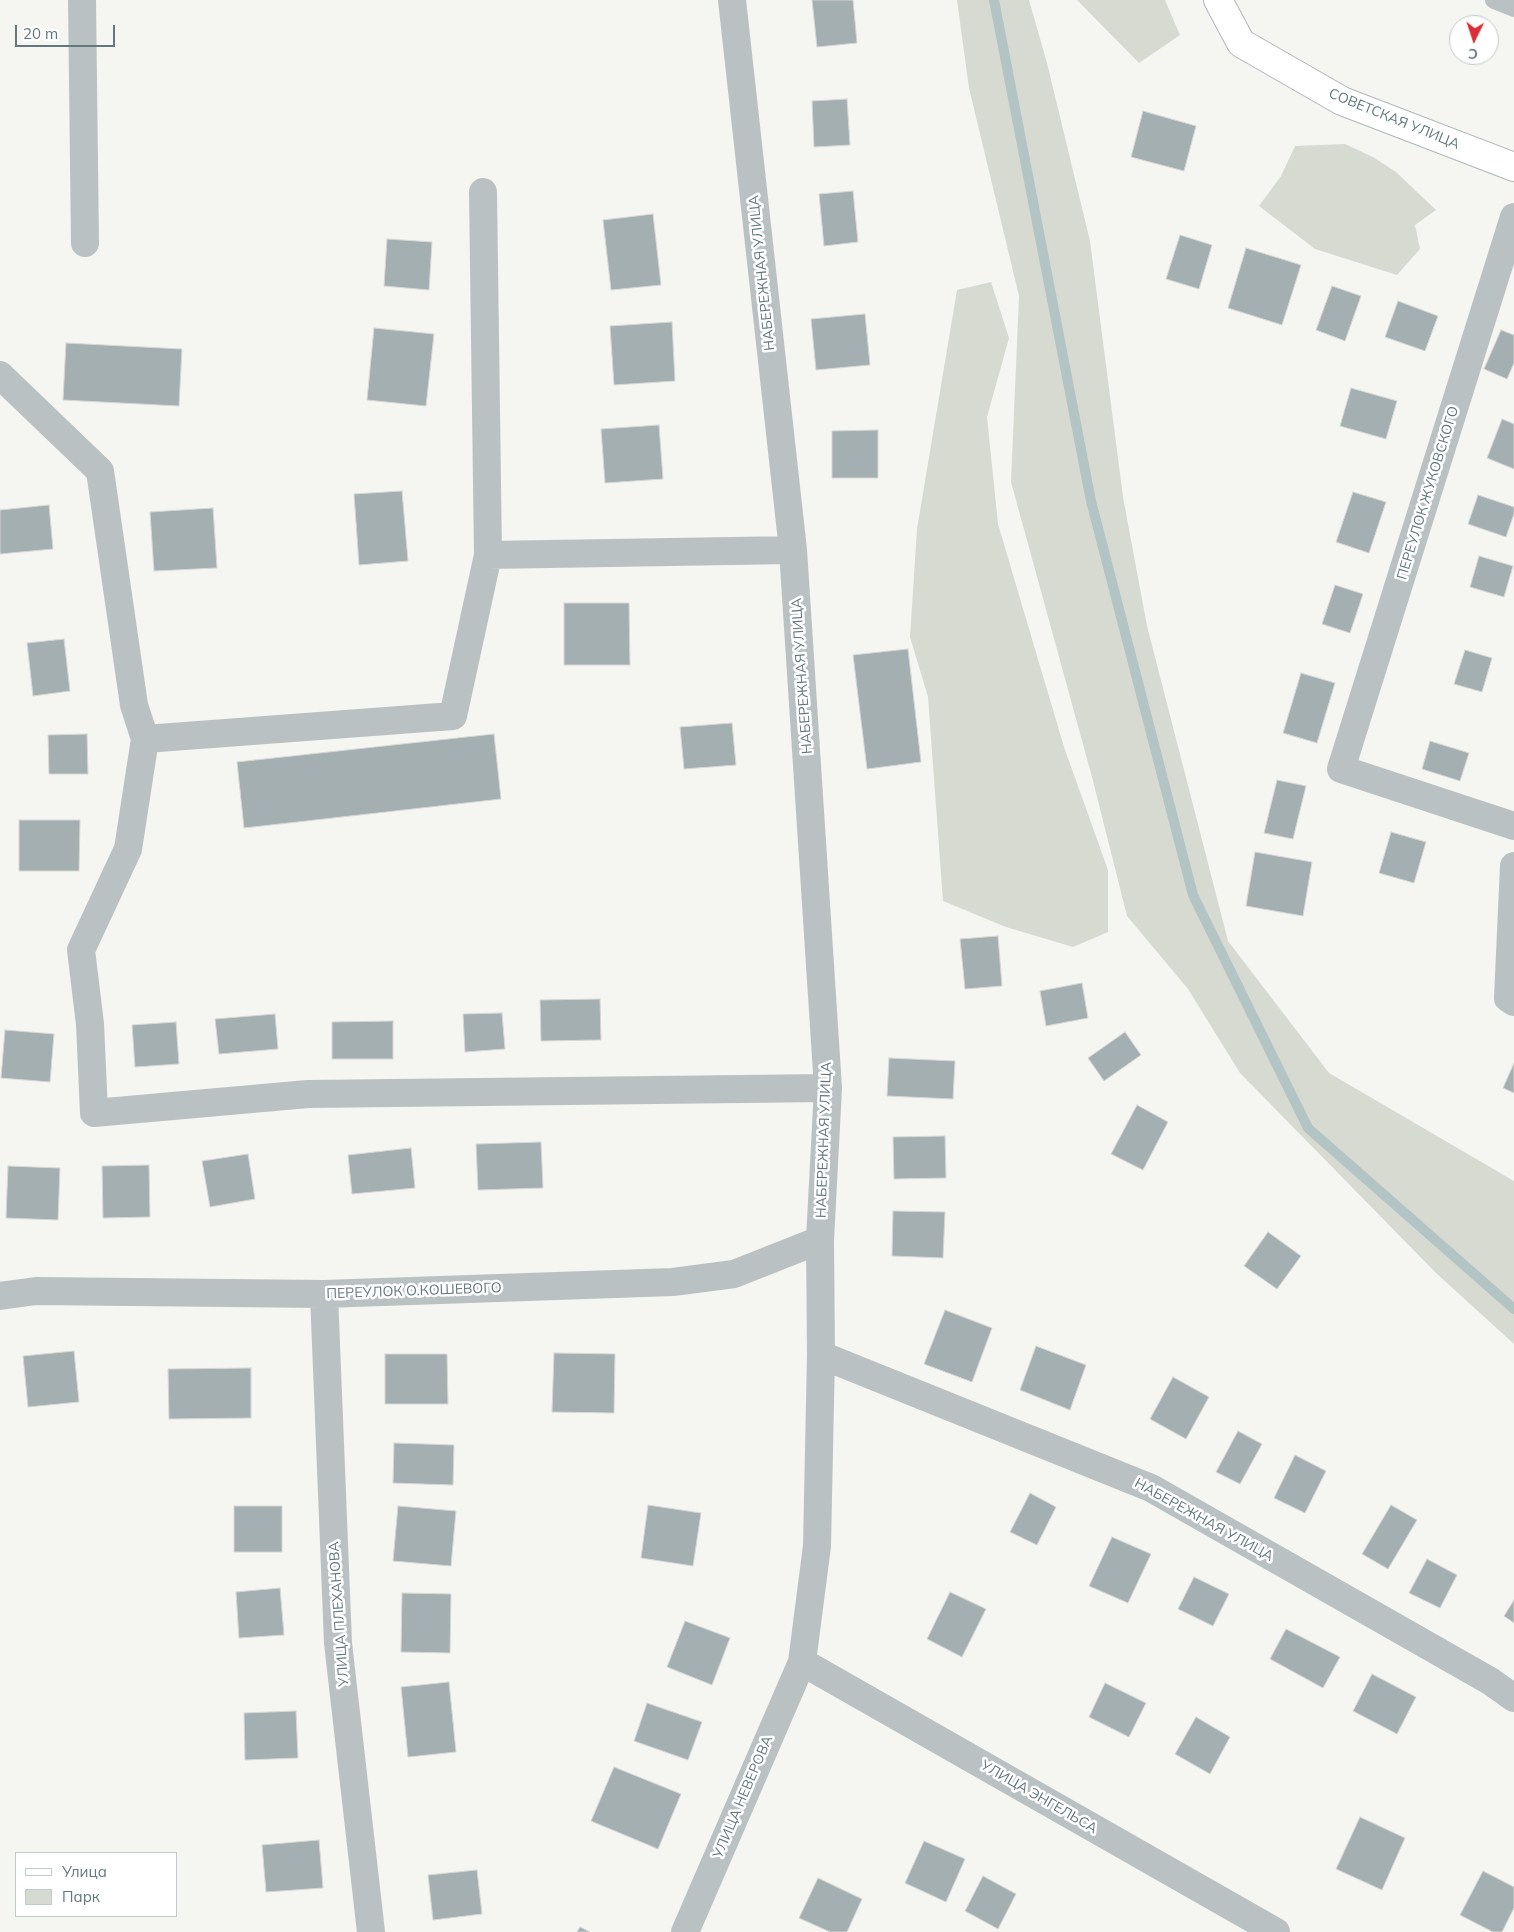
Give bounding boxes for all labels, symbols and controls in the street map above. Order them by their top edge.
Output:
scale bar [18,15,118,47]
north arrow [1449,15,1499,65]
text: 20 m [23,24,58,43]
text: С [1468,45,1478,63]
street label: СОВЕТСКАЯ УЛИЦА [1326,85,1462,153]
street label: НАБЕРЕЖНАЯ УЛИЦА [745,194,779,352]
street label: ПЕРЕУЛОК ЖУКОВСКОГО [1394,404,1462,582]
street label: НАБЕРЕЖНАЯ УЛИЦА [788,597,816,755]
street label: НАБЕРЕЖНАЯ УЛИЦА [813,1062,835,1218]
street label: ПЕРЕУЛОК О.КОШЕВОГО [326,1280,502,1302]
street label: НАБЕРЕЖНАЯ УЛИЦА [1132,1475,1276,1565]
street label: УЛИЦА ПЛЕХАНОВА [326,1541,352,1687]
street label: УЛИЦА НЕВЕРОВА [710,1733,776,1861]
street label: УЛИЦА ЭНГЕЛЬСА [978,1757,1100,1837]
legend [15,1852,178,1917]
text: Улица [62,1862,107,1881]
text: Парк [62,1887,100,1906]

